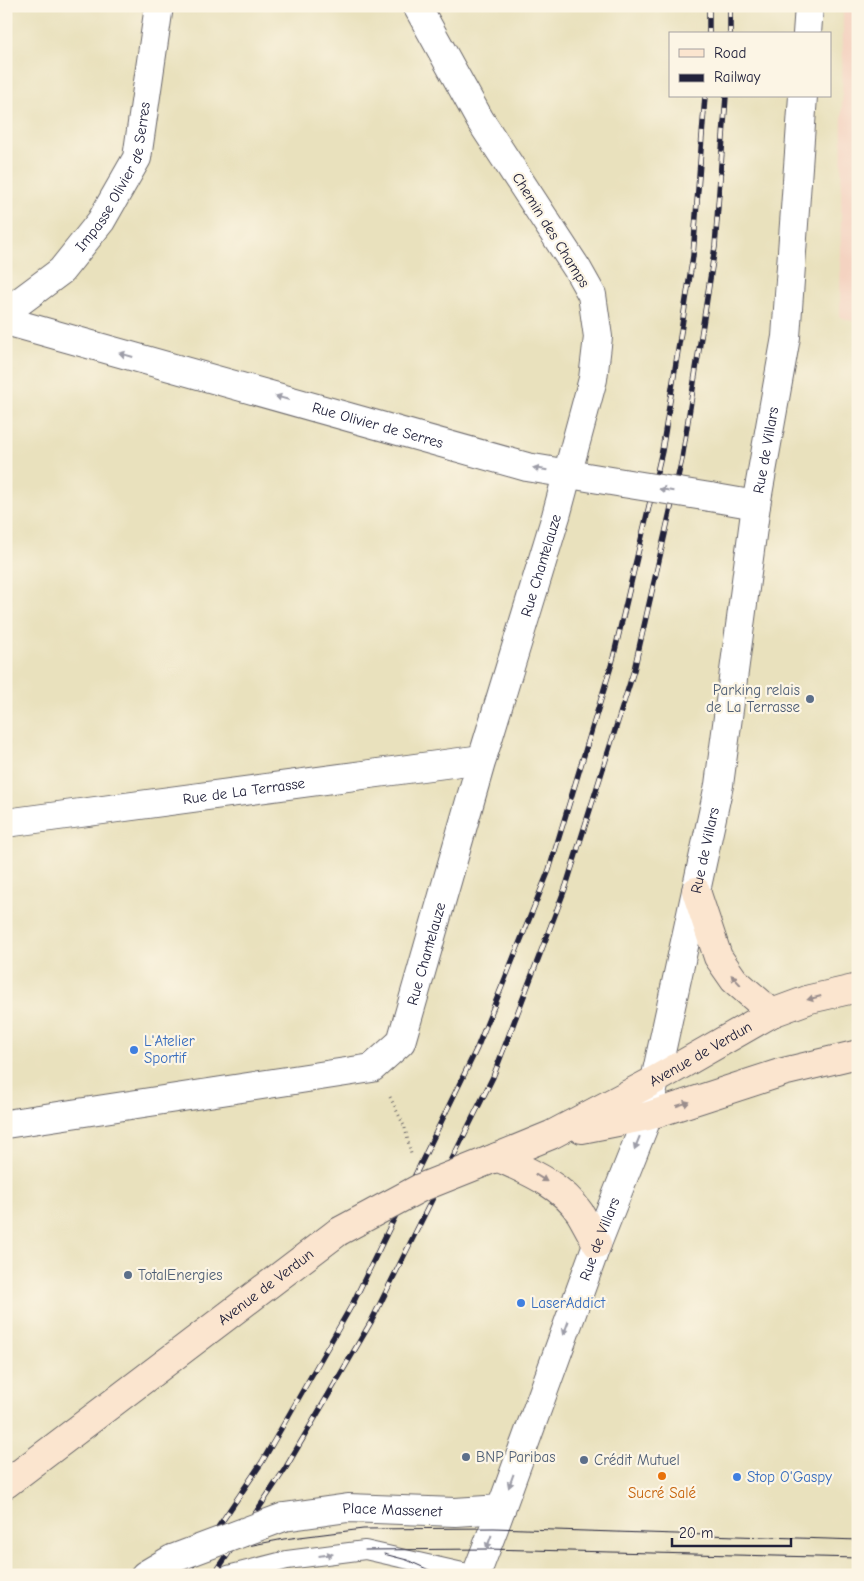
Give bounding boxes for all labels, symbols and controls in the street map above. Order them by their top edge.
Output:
legend [669,32,832,98]
text: Road [714,44,746,62]
text: Railway [714,68,761,86]
street label: Impasse Olivier de Serres [71,101,154,255]
street label: Chemin des Champs [508,169,594,291]
one-way arrow [118,350,133,358]
one-way arrow [275,394,290,402]
street label: Rue Olivier de Serres [310,398,445,452]
street label: Rue de Villars [749,405,782,495]
one-way arrow [532,465,548,473]
one-way arrow [658,486,674,494]
street label: Rue Chantelauze [517,511,565,619]
place label: Parking relais de La Terrasse [706,681,800,716]
marker: Parking relais de La Terrasse [804,693,816,705]
street label: Rue de La Terrasse [182,774,307,808]
street label: Rue de Villars [687,806,723,895]
street label: Rue Chantelauze [403,900,450,1007]
one-way arrow [730,975,742,987]
one-way arrow [807,994,822,1002]
street label: Avenue de Verdun [646,1017,755,1090]
place label: L'Atelier Sportif [144,1032,195,1067]
marker: L'Atelier Sportif [128,1044,140,1056]
one-way arrow [676,1100,691,1108]
one-way arrow [633,1136,640,1151]
one-way arrow [534,1174,548,1183]
street label: Rue de Villars [575,1195,624,1283]
street label: Avenue de Verdun [214,1245,317,1329]
place label: TotalEnergies [138,1266,223,1284]
marker: TotalEnergies [122,1269,134,1281]
place label: LaserAddict [531,1294,606,1312]
marker: LaserAddict [515,1297,527,1309]
one-way arrow [562,1321,570,1336]
place label: BNP Paribas [476,1448,555,1466]
marker: BNP Paribas [460,1451,472,1463]
place label: Crédit Mutuel [594,1451,680,1469]
marker: Crédit Mutuel [578,1454,590,1466]
place label: Stop O'Gaspy [747,1468,832,1486]
marker: Sucré Salé [656,1470,668,1482]
marker: Stop O'Gaspy [731,1471,743,1483]
one-way arrow [507,1473,514,1488]
place label: Sucré Salé [628,1484,696,1502]
street label: Place Massenet [341,1499,443,1521]
scale bar [672,1516,790,1548]
text: 20 m [679,1524,713,1542]
one-way arrow [485,1535,493,1550]
one-way arrow [318,1551,334,1559]

